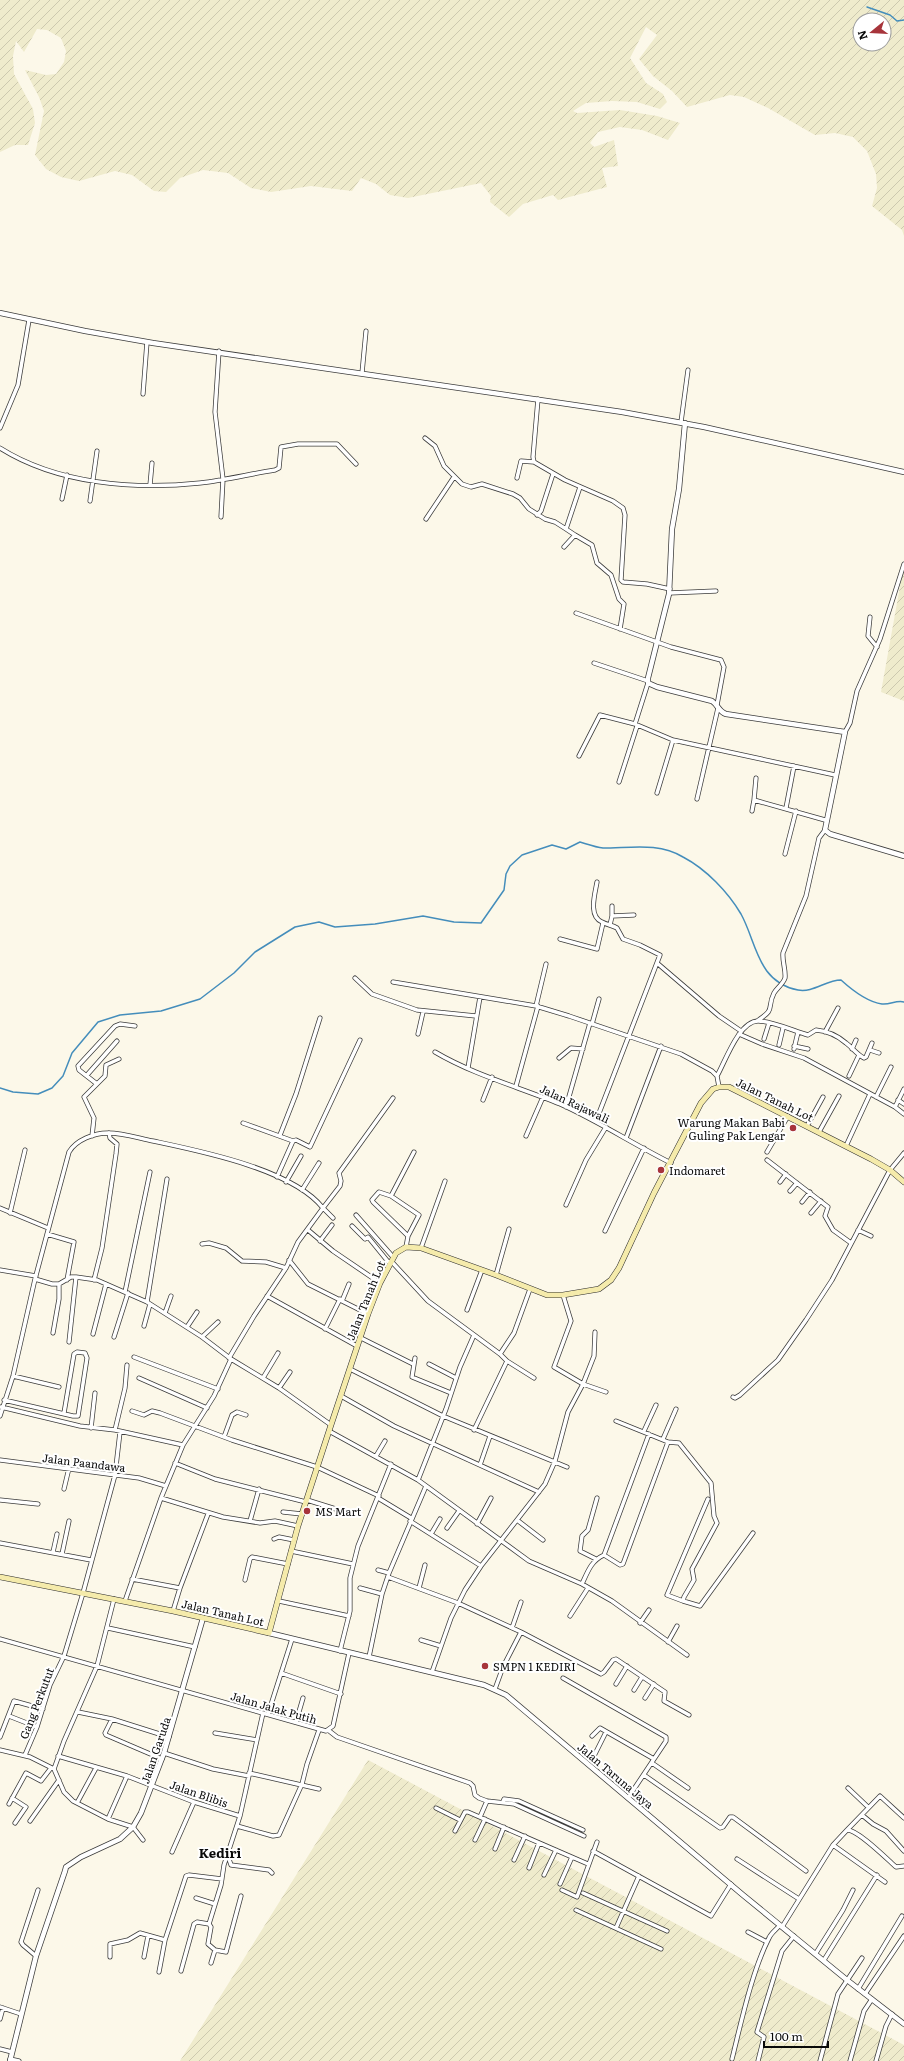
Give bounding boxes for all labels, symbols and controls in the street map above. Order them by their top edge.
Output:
north arrow [852,12,892,52]
text: N [853,29,871,42]
street label: Jalan Tanah Lot [734,1073,817,1125]
street label: Jalan Rajawali [537,1080,613,1126]
place label: Warung Makan Babi Guling Pak Lengar [678,1114,786,1143]
marker: Warung Makan Babi Guling Pak Lengar [788,1123,798,1133]
place label: Indomaret [669,1162,726,1178]
marker: Indomaret [656,1165,666,1175]
street label: Jalan Tanah Lot [342,1257,388,1342]
street label: Jalan Paandawa [41,1449,127,1475]
place label: MS Mart [315,1503,362,1519]
marker: MS Mart [302,1506,312,1516]
street label: Jalan Tanah Lot [180,1595,266,1629]
place label: SMPN 1 KEDIRI [493,1658,576,1674]
marker: SMPN 1 KEDIRI [480,1661,490,1671]
street label: Gang Perkutut [15,1664,57,1741]
street label: Jalan Jalak Putih [229,1687,319,1727]
street label: Jalan Garuda [136,1714,174,1785]
street label: Jalan Taruna Jaya [575,1739,657,1812]
street label: Jalan Blibis [168,1776,230,1810]
district label: Kediri [199,1843,241,1862]
scale bar [764,2023,828,2049]
text: 100 m [770,2027,803,2045]

